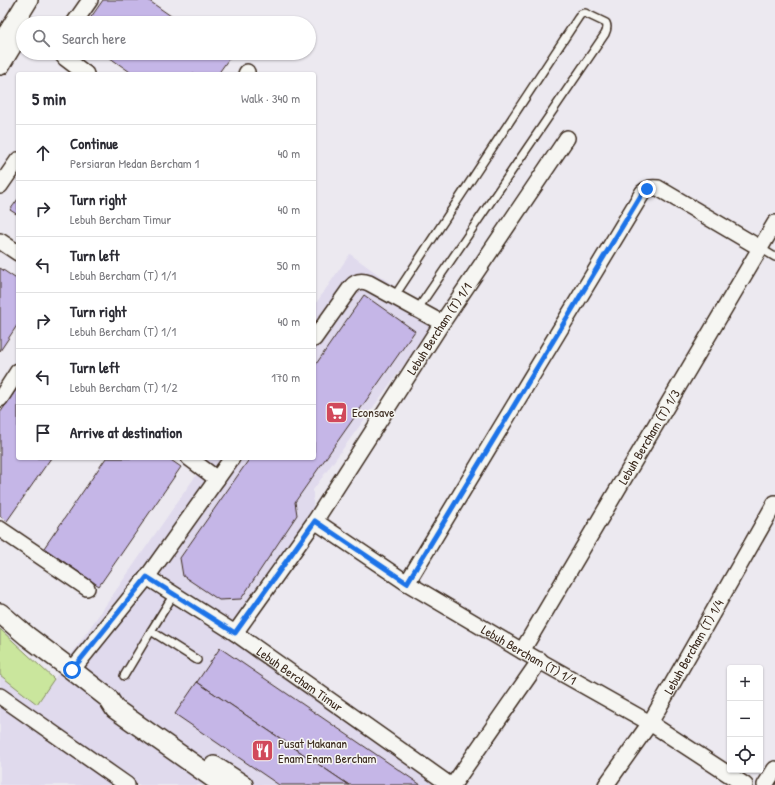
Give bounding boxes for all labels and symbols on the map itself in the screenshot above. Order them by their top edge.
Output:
route end [638,180,656,198]
street label: Lebuh Bercham (T) 1/1 [402,279,476,378]
street label: Lebuh Bercham (T) 1/3 [614,386,684,488]
supermarket icon: Econsave [323,399,349,425]
place label: Econsave [352,403,394,421]
street label: Lebuh Bercham (T) 1/4 [659,596,728,697]
street label: Lebuh Bercham (T) 1/1 [478,620,580,689]
street label: Lebuh Bercham Timur [253,642,347,716]
route start [63,661,81,679]
place label: Pusat Makanan Enam Enam Bercham [278,734,376,767]
restaurant icon: Pusat Makanan Enam Enam Bercham [249,737,275,763]

